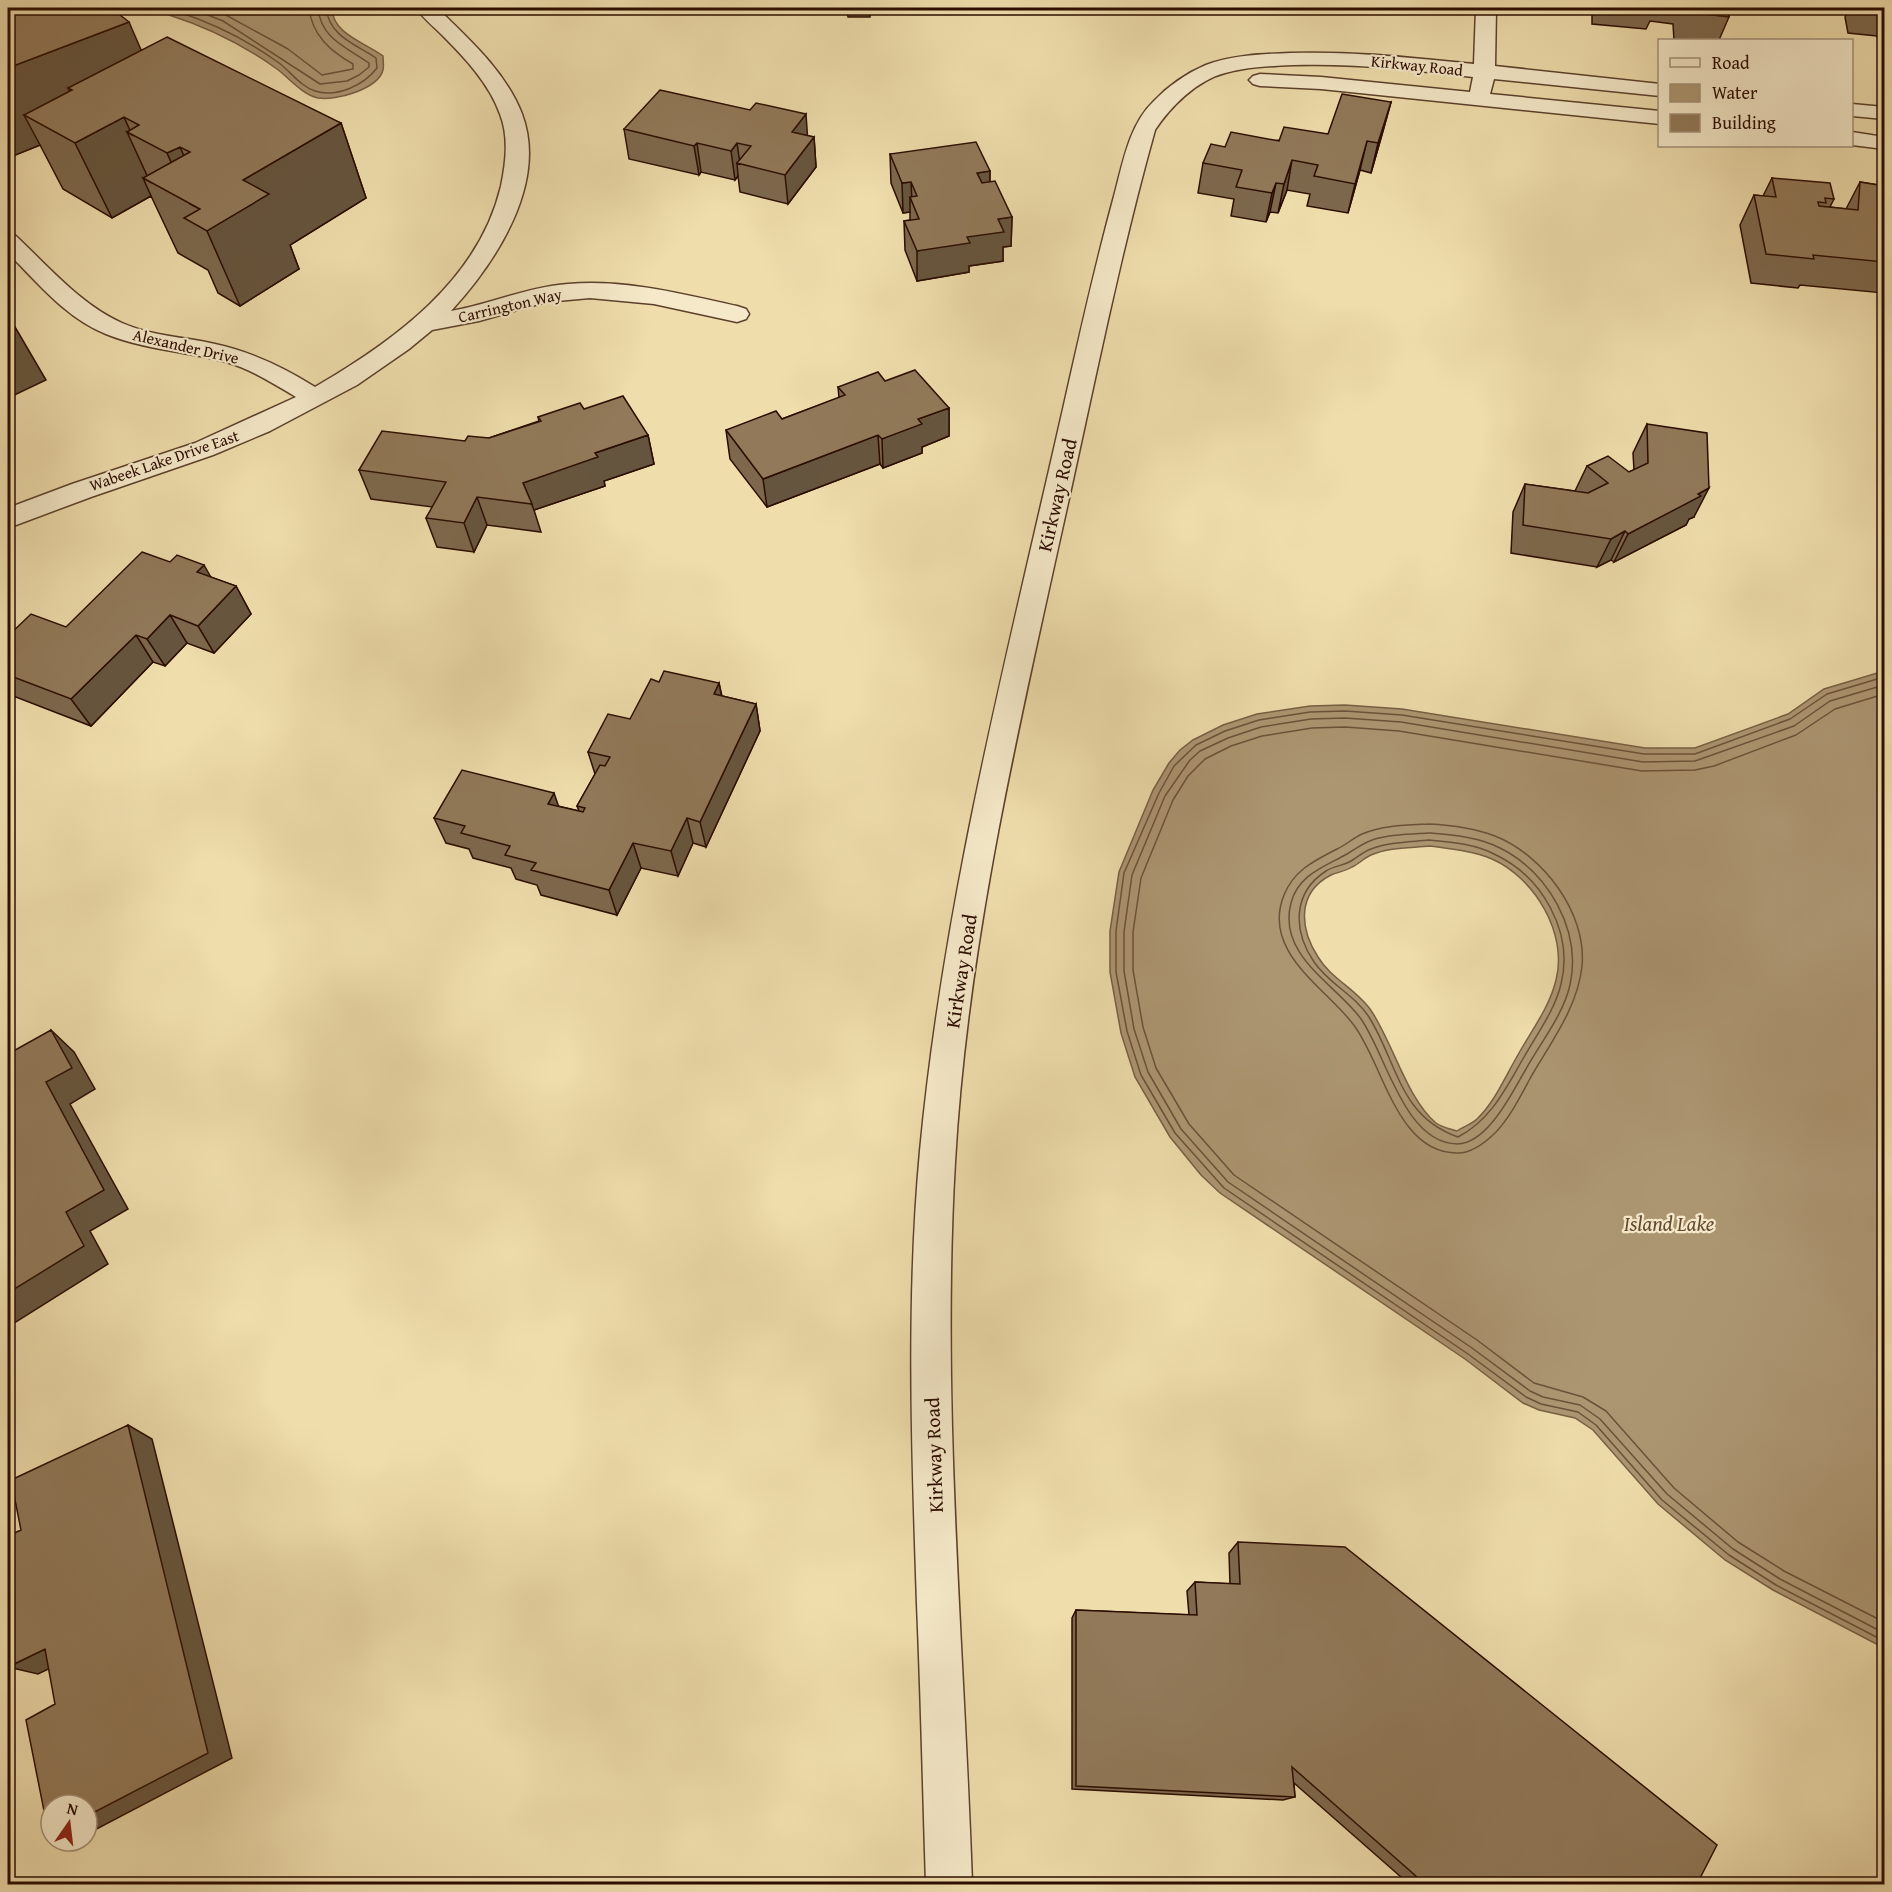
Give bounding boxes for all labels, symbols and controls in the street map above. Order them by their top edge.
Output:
legend [1658,39,1853,147]
street label: Kirkway Road [1370,48,1465,82]
text: Road [1712,49,1750,76]
text: Water [1712,79,1758,106]
text: Building [1712,109,1776,136]
street label: Carrington Way [456,281,564,329]
street label: Alexander Drive [131,322,241,370]
street label: Wabeek Lake Drive East [86,423,242,497]
street label: Kirkway Road [1029,435,1084,554]
street label: Kirkway Road [937,911,984,1030]
water label: Island Lake [1624,1208,1714,1239]
street label: Kirkway Road [917,1397,950,1513]
north arrow [39,1793,99,1853]
text: N [65,1796,81,1821]

